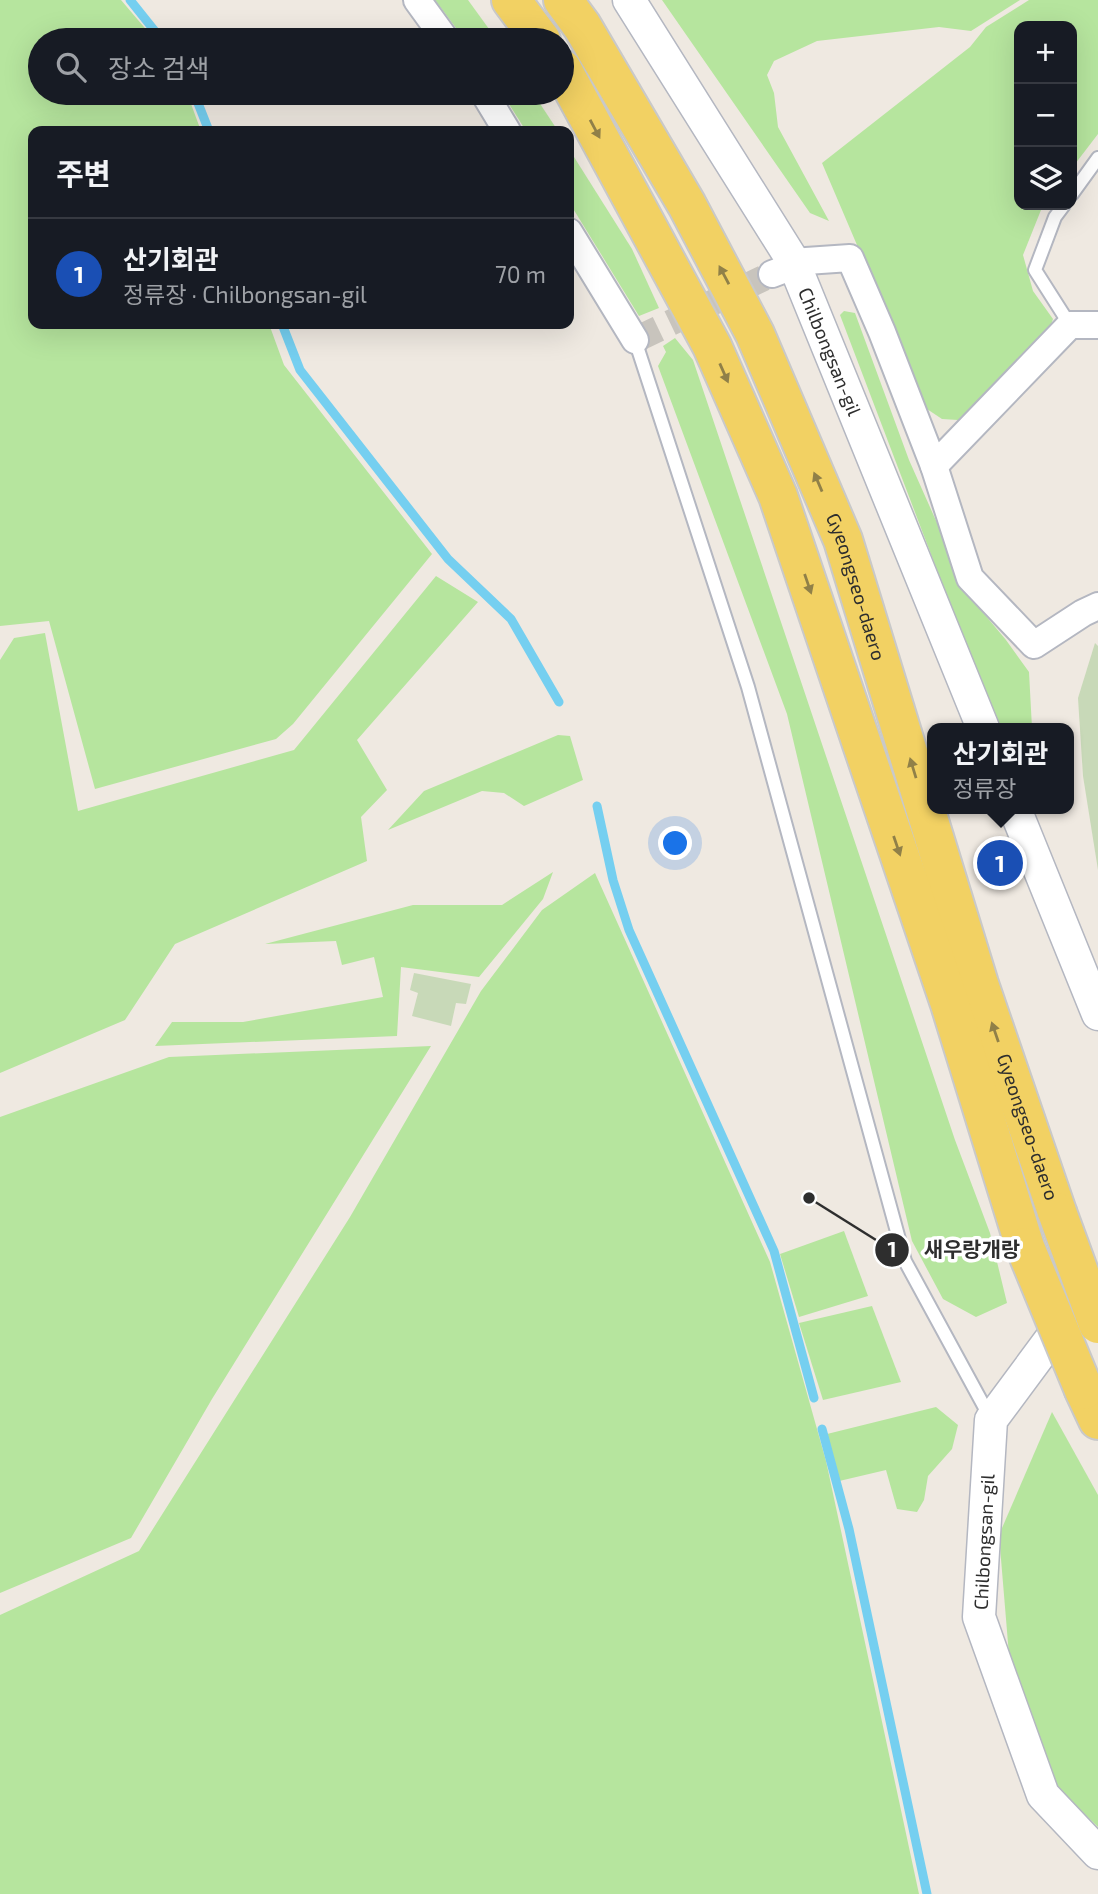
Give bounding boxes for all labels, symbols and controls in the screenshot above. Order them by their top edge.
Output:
map controls [1014,21,1077,210]
button: + [1014,21,1077,84]
search box [28,28,574,105]
icon: search [52,48,90,86]
text: 장소 검색 [108,52,209,83]
button: − [1014,84,1077,147]
one-way arrow [589,119,600,139]
button: layers [1014,147,1077,210]
text: 주변 [56,155,111,191]
text: 산기회관 [123,243,219,274]
text: 1 [74,260,84,288]
text: 70 m [495,260,546,288]
one-way arrow [719,265,731,285]
text: 정류장 · Chilbongsan-gil [123,280,367,308]
street label: Chilbongsan-gil [794,284,867,419]
one-way arrow [718,363,730,383]
one-way arrow [812,472,823,493]
street label: Gyeongseo-daero [822,509,891,663]
one-way arrow [803,574,814,595]
popup [927,723,1074,814]
text: 산기회관 [953,737,1048,768]
one-way arrow [907,757,917,778]
text: 정류장 [953,774,1016,802]
your location [658,826,692,860]
one-way arrow [892,836,903,857]
pin: 1 [977,837,1023,889]
one-way arrow [989,1021,1000,1042]
street label: Gyeongseo-daero [993,1050,1064,1203]
callout: 새우랑개랑 [874,1229,1034,1271]
text: 1 [887,1236,897,1261]
text: 새우랑개랑 [924,1236,1020,1261]
street label: Chilbongsan-gil [968,1473,999,1611]

